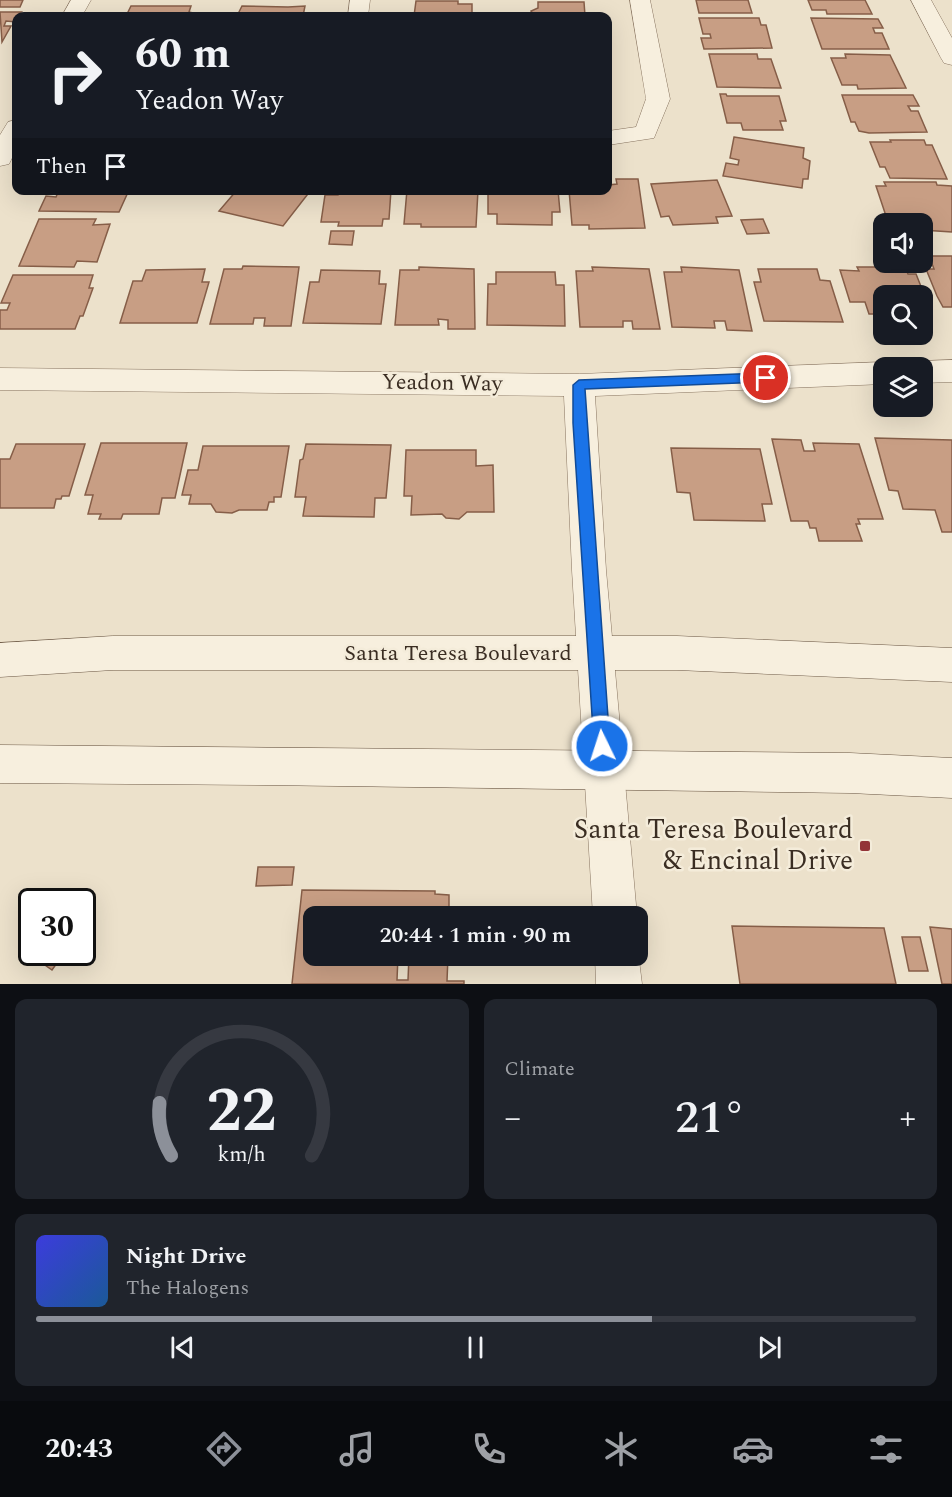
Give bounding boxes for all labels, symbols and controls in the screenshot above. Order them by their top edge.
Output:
text: 60 m [135,23,230,86]
icon: right [36,36,114,114]
text: Yeadon Way [135,80,283,122]
text: Then [36,150,87,183]
icon: arrive [99,150,132,183]
map controls [873,213,933,417]
button: sound [873,213,933,273]
button: search [873,285,933,345]
pin [740,352,791,403]
button: layers [873,357,933,417]
icon: arrive [749,361,782,394]
street label: Yeadon Way [381,365,504,401]
street label: Santa Teresa Boulevard [344,637,572,670]
position arrow [570,714,634,778]
place label: Santa Teresa Boulevard & Encinal Drive [574,809,853,882]
marker: Santa Teresa Boulevard & Encinal Drive [858,839,872,853]
speed limit sign: 30 [18,888,96,966]
text: 20:44 · 1 min · 90 m [380,919,571,952]
text: Climate [505,1054,575,1084]
text: 22 [207,1064,277,1159]
text: 21° [675,1084,746,1153]
text: − [505,1093,521,1143]
text: + [900,1093,916,1143]
text: km/h [218,1138,266,1171]
text: Night Drive [126,1240,246,1273]
text: The Halogens [126,1273,249,1303]
icon: previous [166,1331,199,1364]
icon: pause [459,1331,492,1364]
icon: next [753,1331,786,1364]
text: 20:43 [45,1428,113,1470]
icon: directions [203,1428,245,1470]
icon: music [336,1428,378,1470]
icon: phone [468,1428,510,1470]
icon: climate [600,1428,642,1470]
icon: car [732,1428,774,1470]
icon: filters [865,1428,907,1470]

